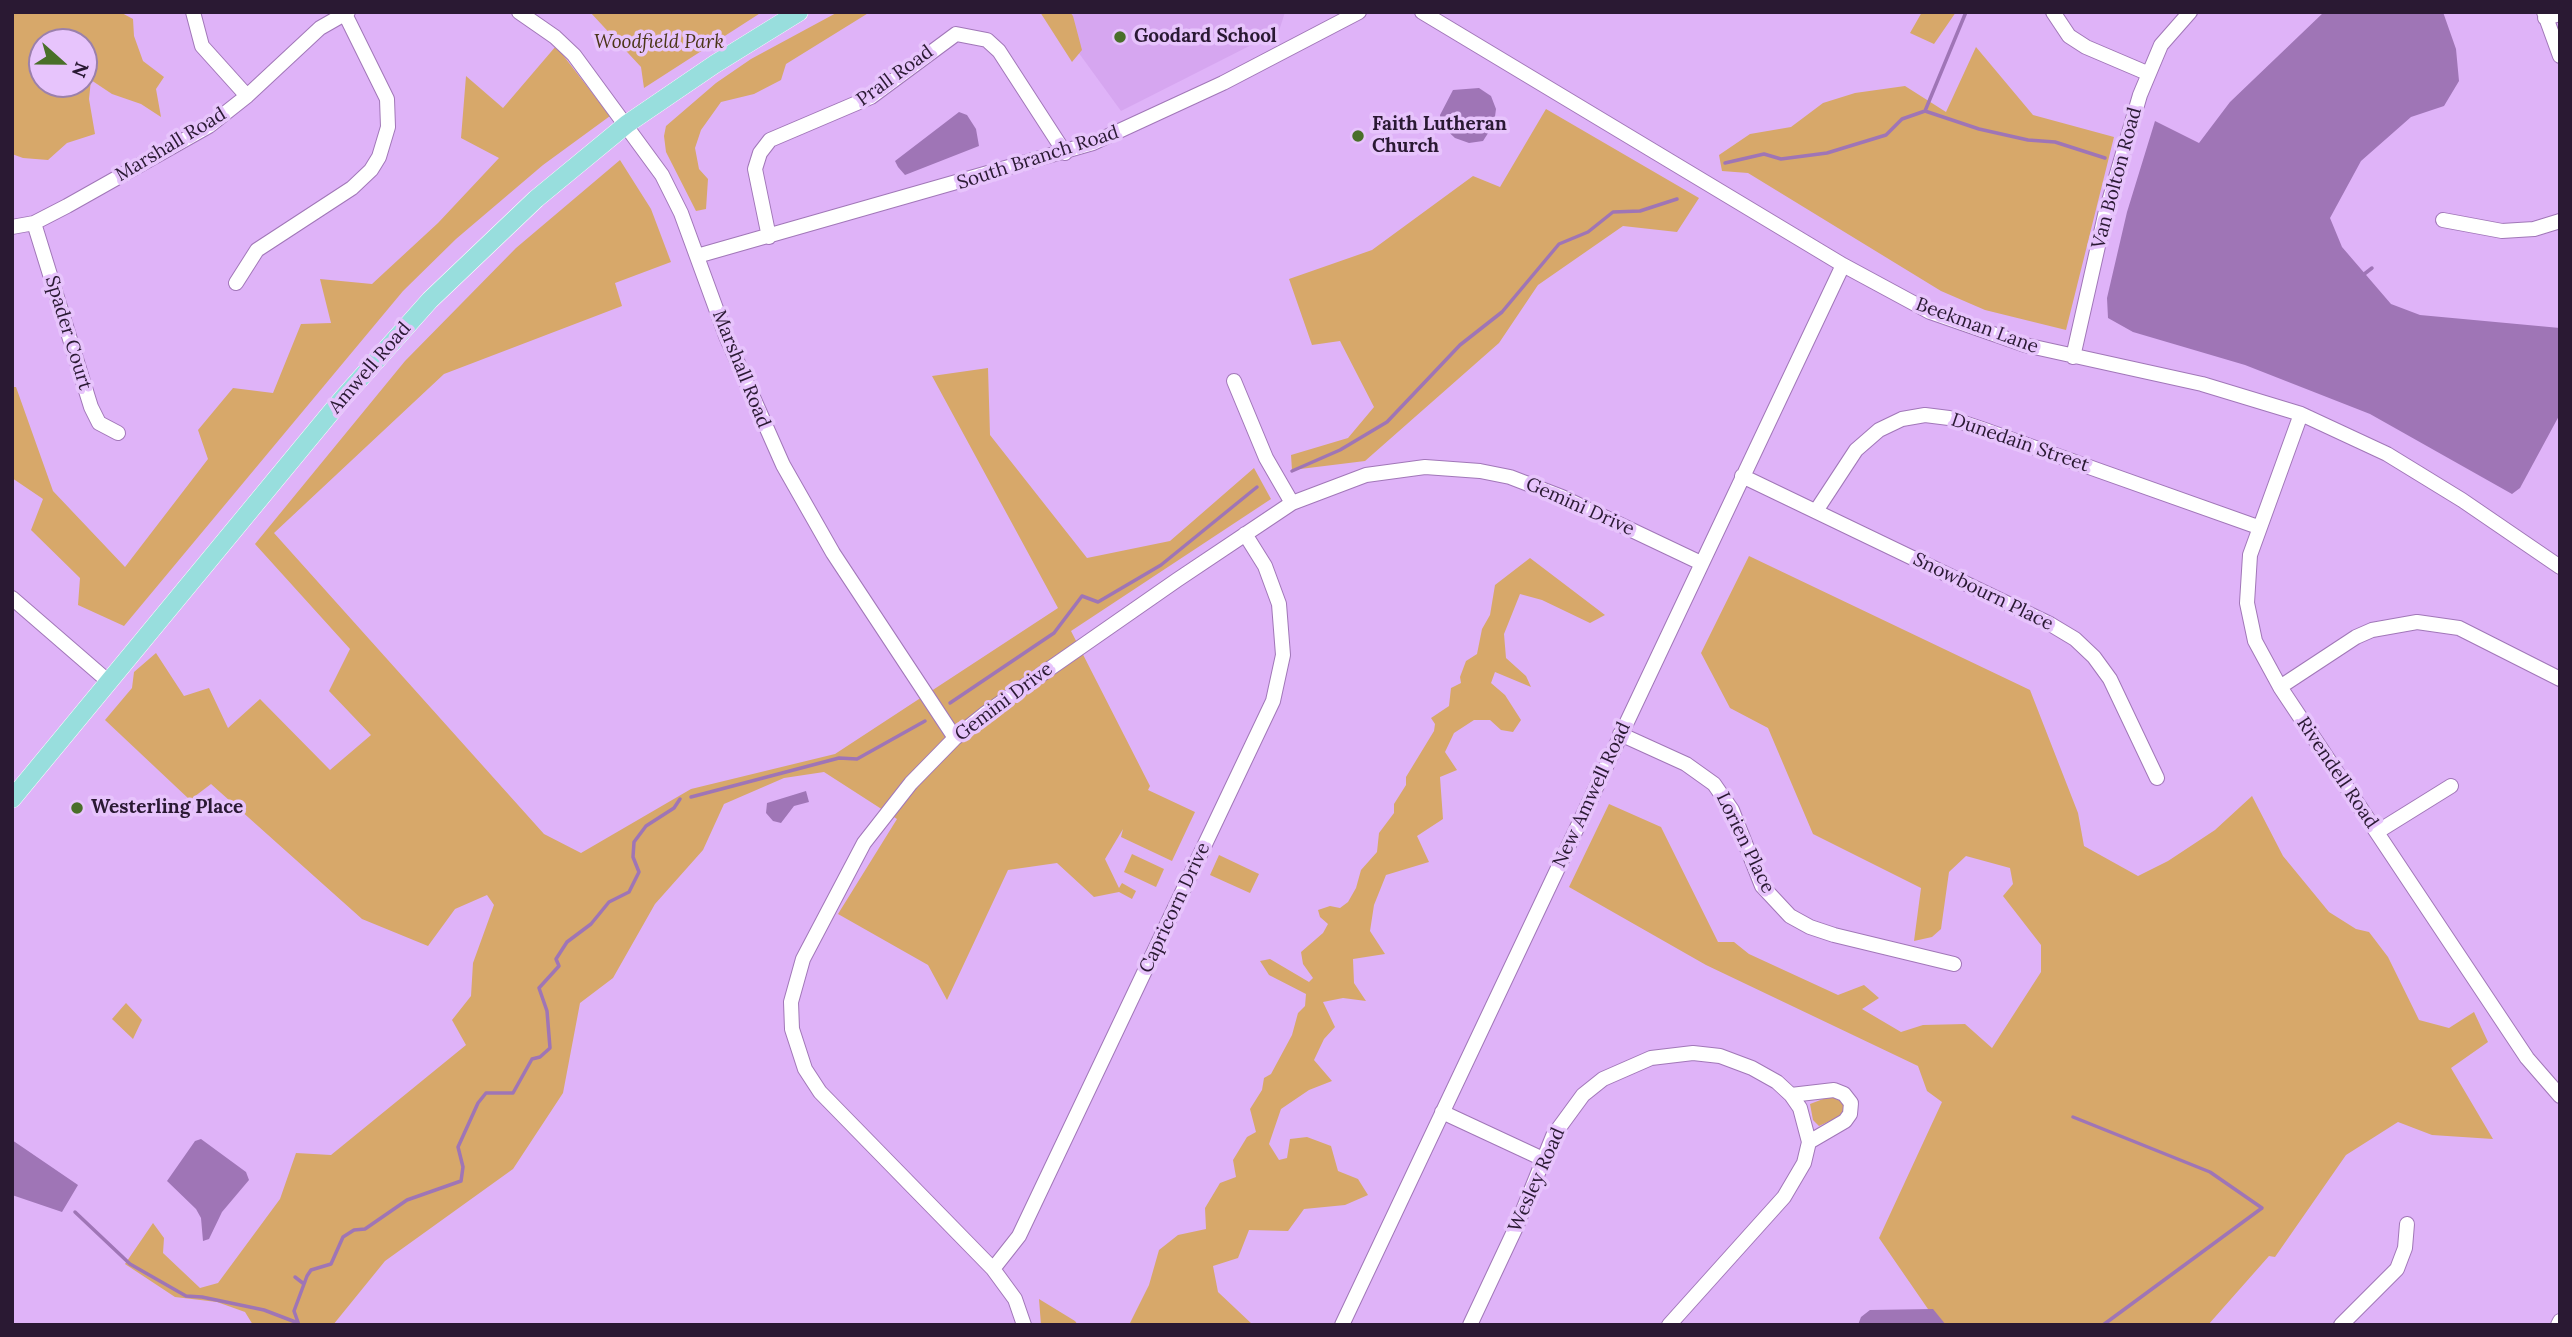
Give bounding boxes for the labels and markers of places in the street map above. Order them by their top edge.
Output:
place label: Goodard School [1134,26,1277,48]
marker: Goodard School [1112,29,1128,45]
place label: Faith Lutheran Church [1372,114,1507,158]
marker: Faith Lutheran Church [1350,128,1366,144]
place label: Westerling Place [91,797,243,819]
marker: Westerling Place [69,800,85,816]

